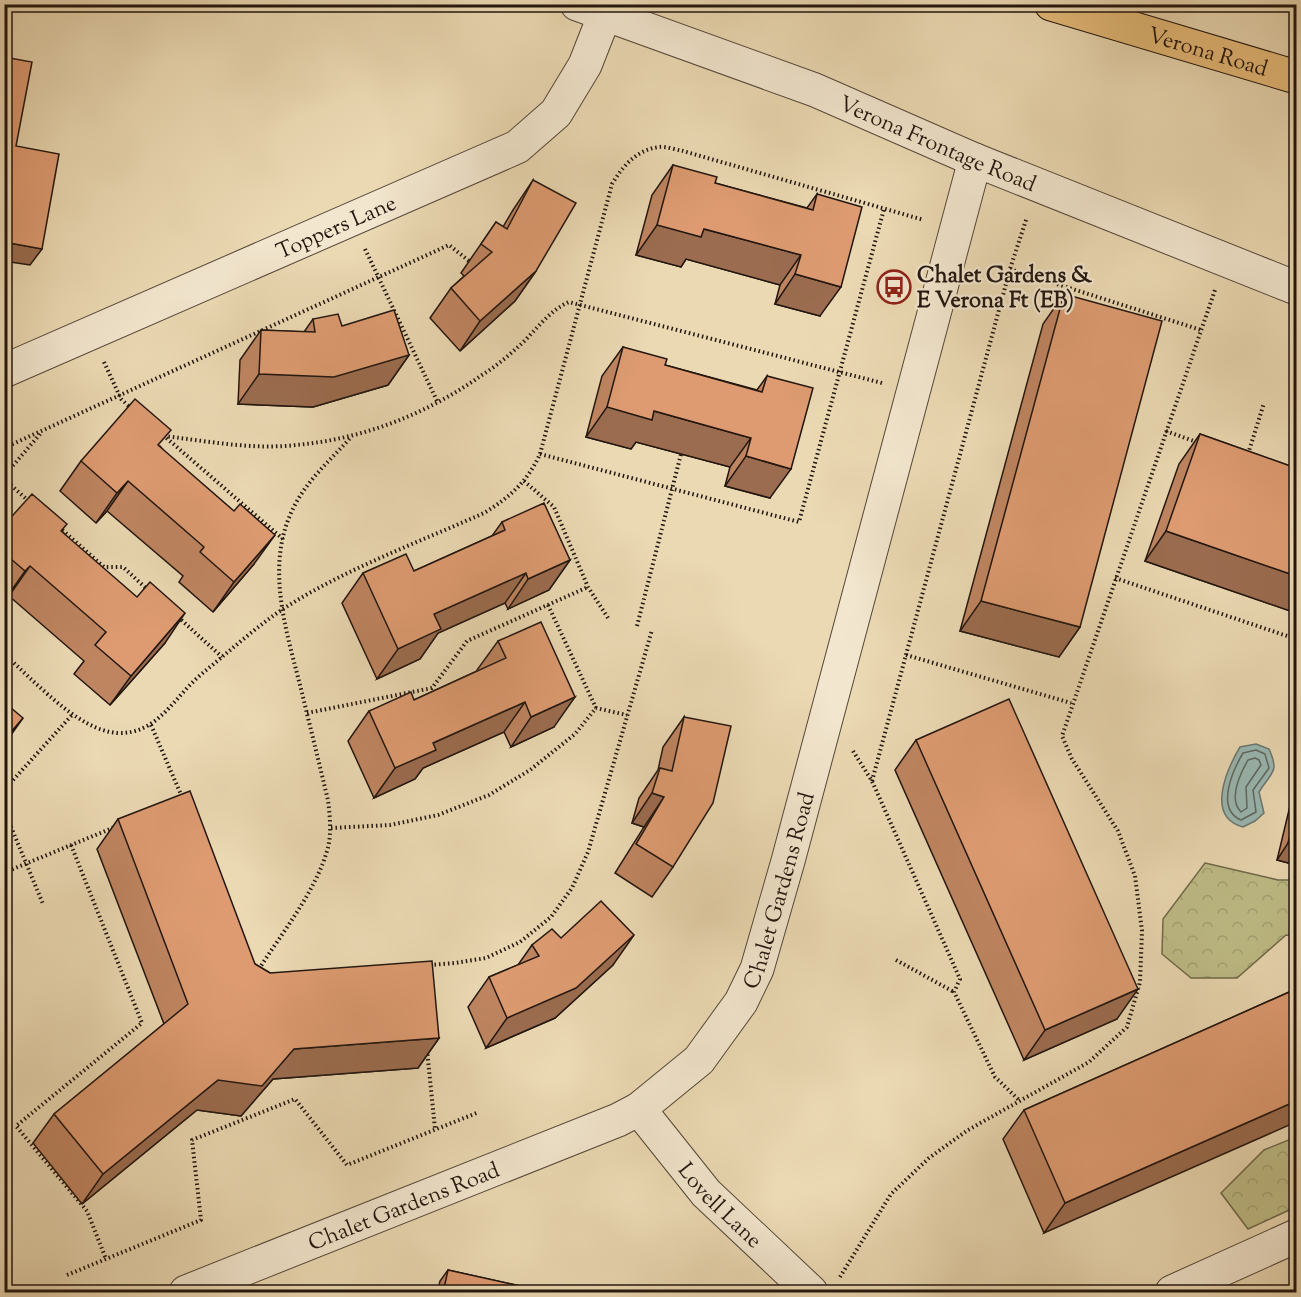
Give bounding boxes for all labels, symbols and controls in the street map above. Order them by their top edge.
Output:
street label: Verona Road [1144,21,1271,87]
street label: Verona Frontage Road [833,89,1040,202]
street label: Toppers Lane [272,189,402,269]
place label: Chalet Gardens & E Verona Ft (EB) [917,261,1093,318]
bus stop icon: Chalet Gardens & E Verona Ft (EB) [876,269,912,305]
street label: Chalet Gardens Road [736,789,825,995]
street label: Chalet Gardens Road [304,1156,505,1261]
street label: Lovell Lane [669,1157,768,1257]

